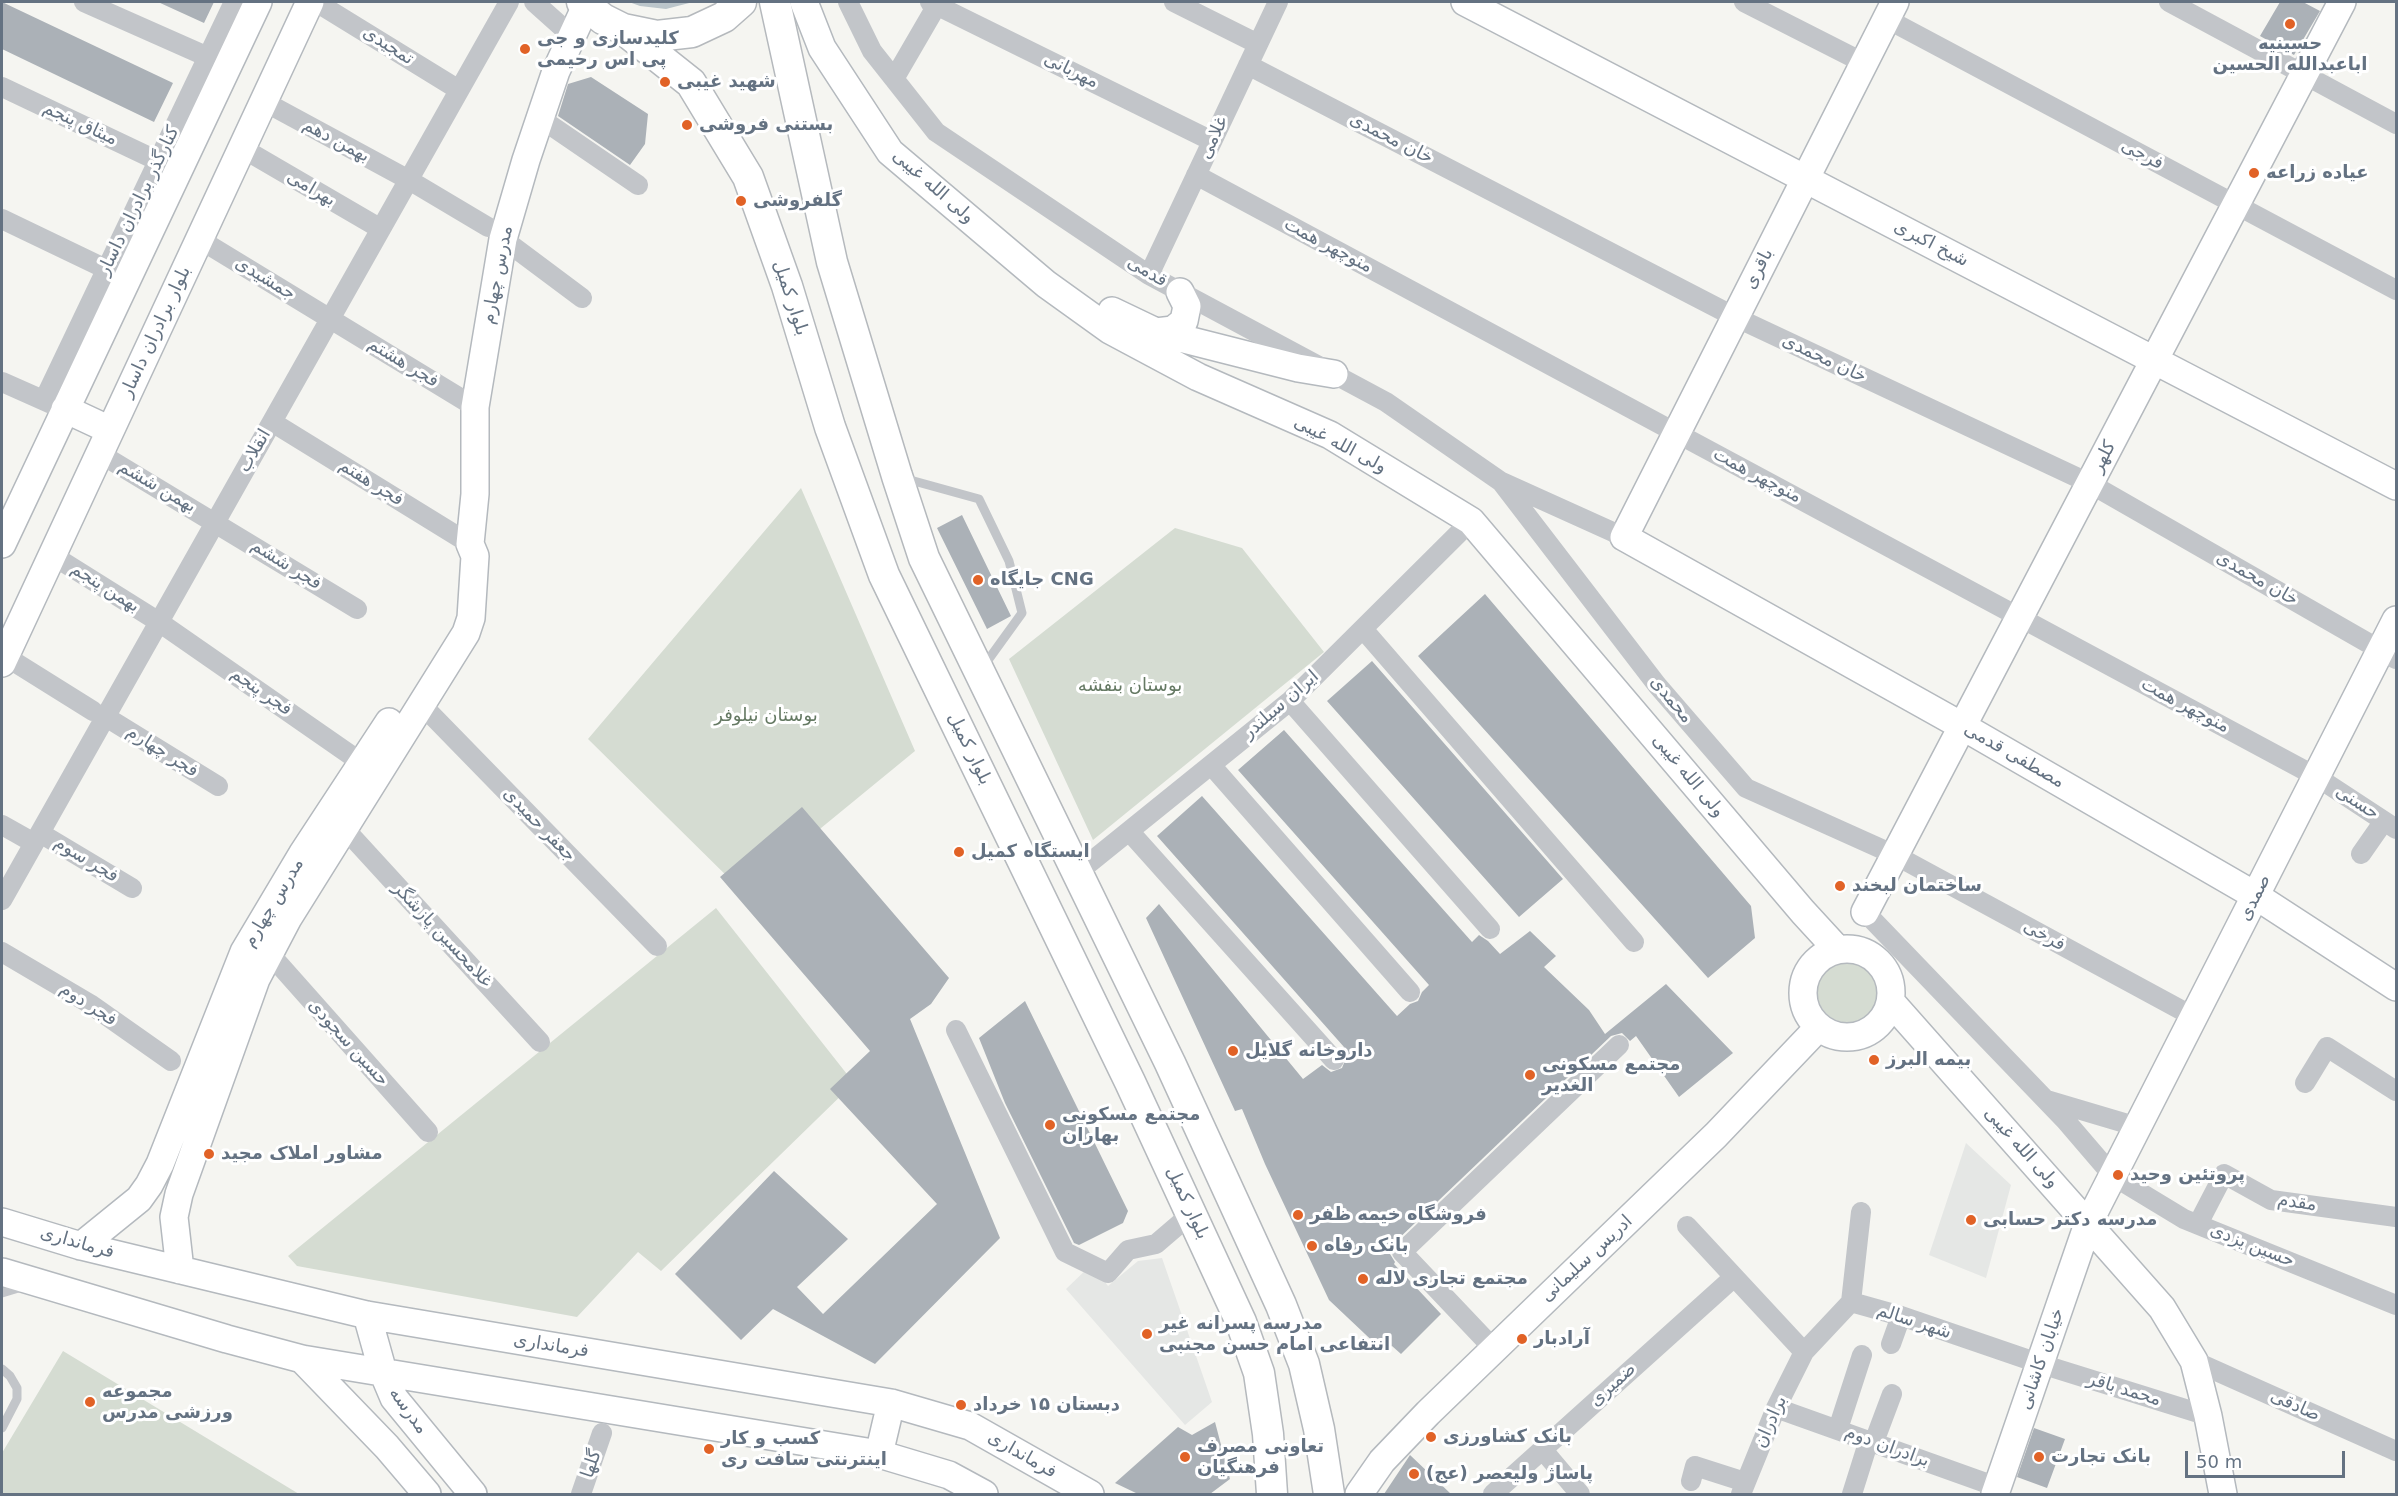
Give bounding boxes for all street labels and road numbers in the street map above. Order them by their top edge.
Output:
street label: تمجیدی [359,22,417,70]
street label: مهربانی [1040,48,1102,94]
street label: میثاق پنجم [39,97,121,151]
street label: خان محمدی [1346,109,1436,169]
street label: غلامی [1195,113,1233,163]
street label: بهمن دهم [299,114,373,168]
street label: کنارگذر برادران داسار [93,123,185,279]
street label: فرجی [2117,135,2167,175]
street label: ولی الله غیبی [887,145,979,229]
street label: بهرامی [283,166,339,212]
street label: منوچهر همت [1280,214,1376,278]
street label: شیخ اکبری [1890,216,1972,272]
street label: مدرس چهارم [478,224,518,326]
street label: باقری [1740,245,1778,293]
street label: قدمی [1123,252,1171,292]
street label: جمشیدی [231,253,299,305]
street label: بلوار کمیل [768,258,812,338]
street label: بلوار برادران داسار [116,263,196,401]
street label: خان محمدی [1778,330,1870,388]
street label: فجر هشتم [364,333,442,393]
street label: ولی الله غیبی [1290,412,1390,478]
street label: انقلاب [234,425,276,477]
street label: کلهر [2087,437,2121,477]
street label: منوچهر همت [1709,444,1805,508]
street label: فجر هفتم [335,455,407,511]
street label: بهمن ششم [114,456,200,518]
street label: فجر ششم [247,535,325,595]
street label: خان محمدی [2212,547,2302,611]
street label: بهمن پنجم [67,558,143,618]
street label: فجر پنجم [226,663,296,721]
street label: ایران سیلندر [1238,666,1324,744]
street label: محمدی [1645,672,1697,728]
street label: منوچهر همت [2137,674,2233,738]
street label: بلوار کمیل [942,709,996,789]
street label: مصطفی قدمی [1960,719,2068,793]
street label: فجر چهارم [122,721,202,783]
street label: ولی الله غیبی [1647,730,1729,822]
street label: حسنی [2331,781,2383,825]
street label: جعفر حمیدی [498,783,580,867]
street label: فجر سوم [50,832,122,888]
street label: مدرس چهارم [239,854,309,952]
street label: صمدی [2234,871,2276,925]
street label: غلامحسین پازشگر [388,878,496,992]
street label: فرخی [2019,916,2069,956]
street label: فجر دوم [55,979,121,1031]
street label: حسین سجودی [303,995,393,1091]
street label: ولی الله غیبی [1979,1103,2063,1193]
street label: بلوار کمیل [1161,1163,1213,1243]
street label: مقدم [2276,1190,2318,1216]
street label: ادریس سلیمانی [1537,1211,1637,1307]
street label: حسین یزدی [2207,1219,2297,1273]
street label: فرمانداری [38,1222,116,1264]
street label: شهر سالم [1874,1300,1954,1344]
street label: خیابان کاشانی [2015,1305,2069,1413]
street label: فرمانداری [512,1329,590,1363]
street label: ضمیری [1585,1359,1641,1411]
street label: محمد باقر [2085,1369,2163,1411]
street label: مدرسه [384,1383,432,1439]
street label: صادقی [2267,1385,2323,1427]
street label: برادران [1750,1393,1792,1451]
street label: برادران دوم [1842,1422,1932,1472]
street label: فرمانداری [984,1427,1060,1483]
street label: گلها [577,1447,607,1481]

